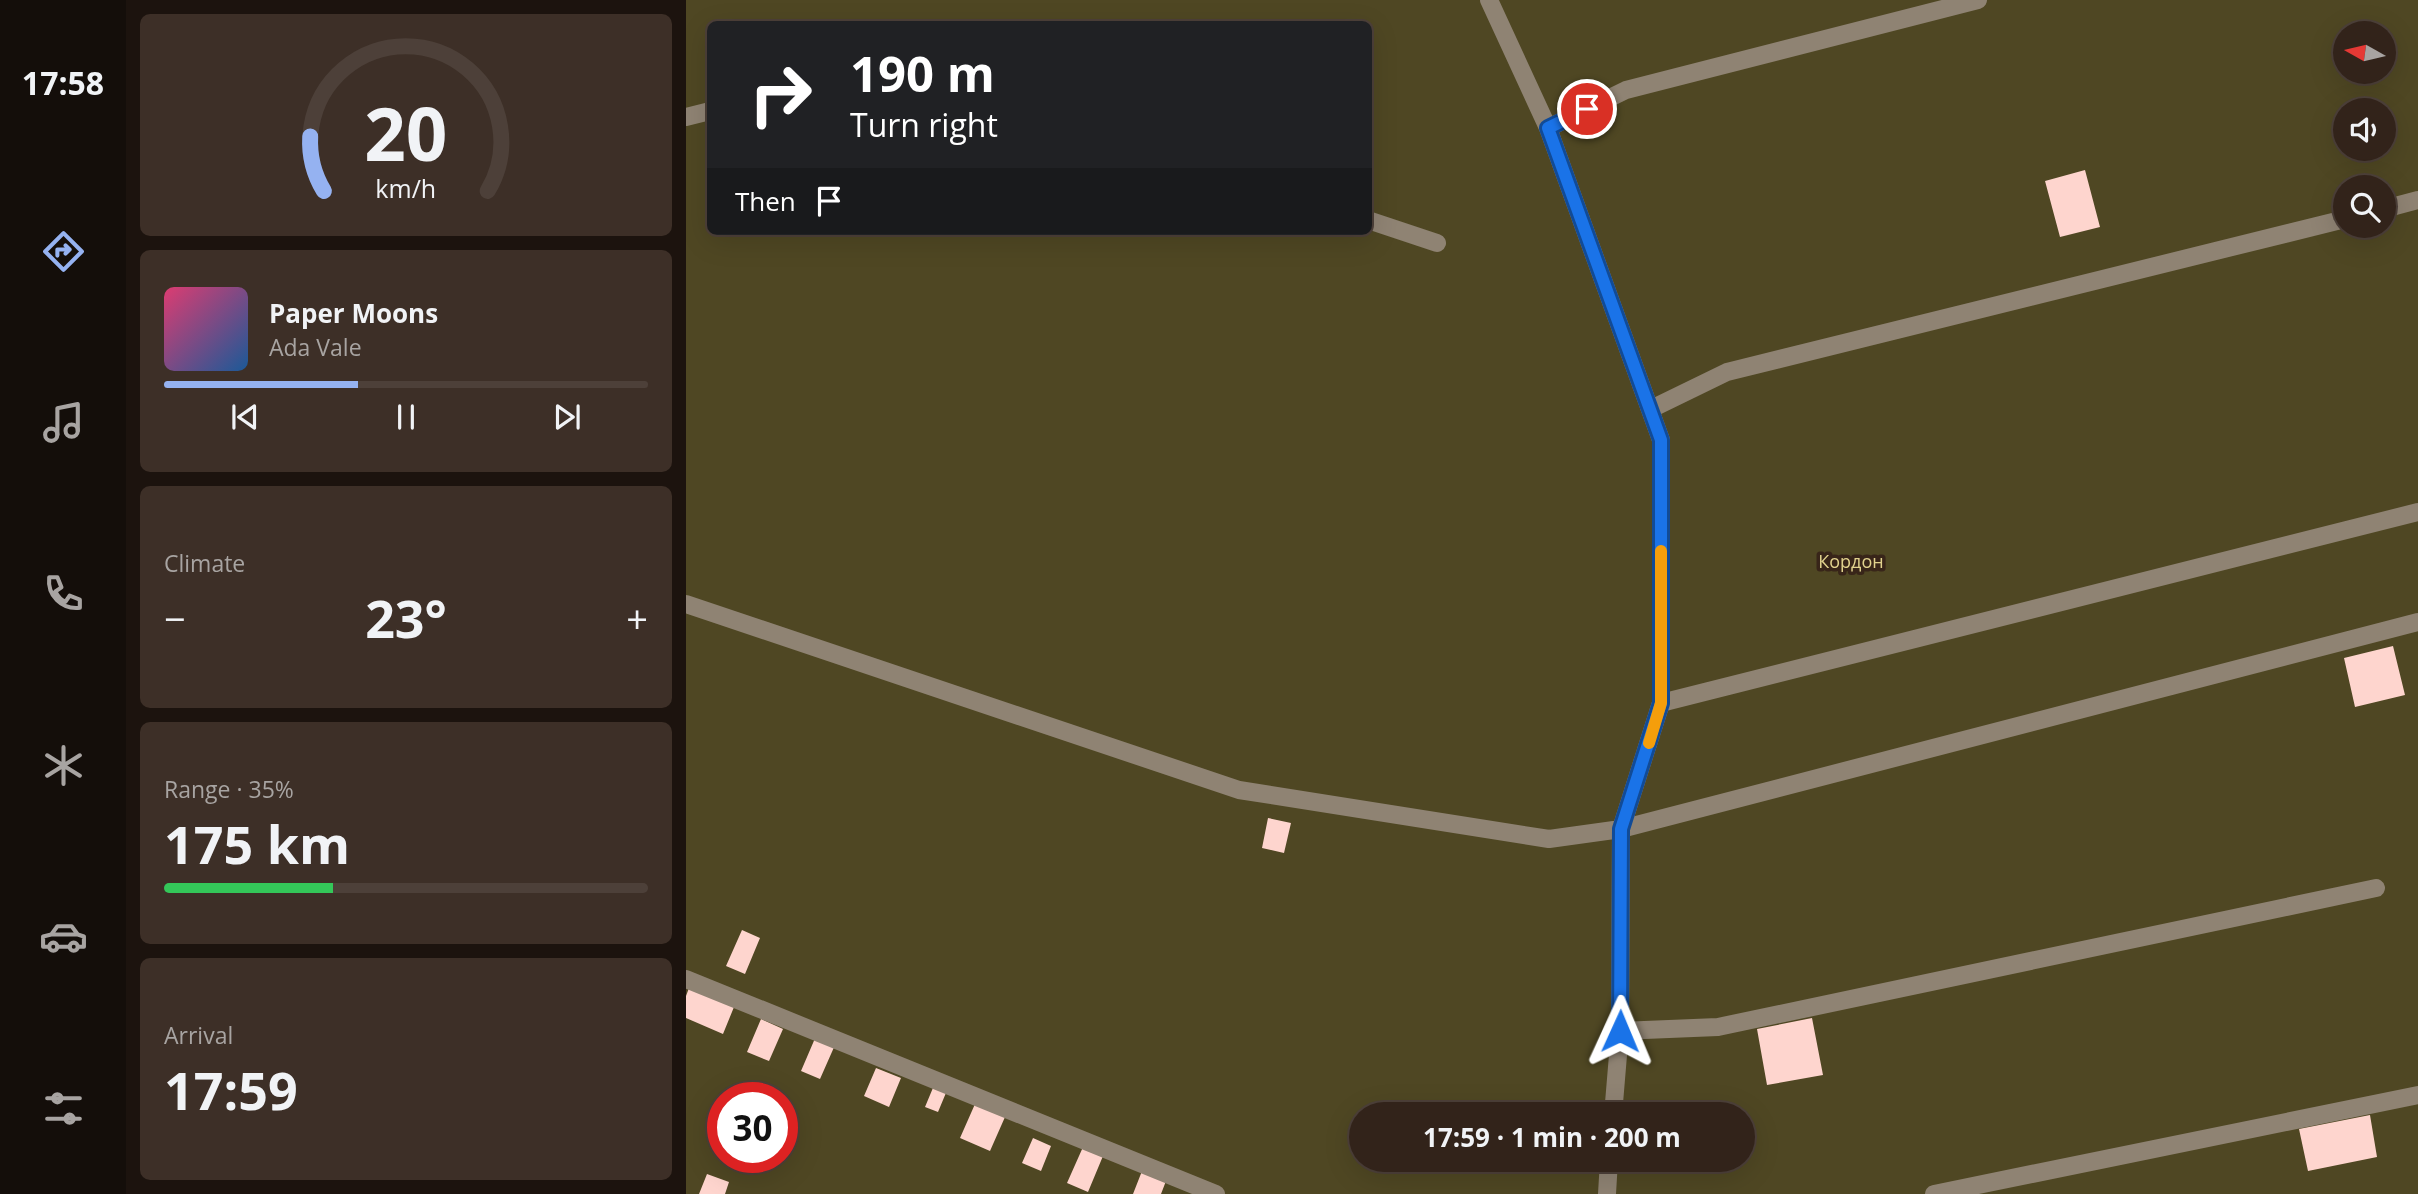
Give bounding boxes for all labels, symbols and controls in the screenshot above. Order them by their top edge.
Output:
north arrow [2333,21,2396,84]
map controls [2333,21,2396,238]
text: 190 m [850,40,995,106]
icon: right [735,49,826,140]
text: 17:58 [22,61,104,104]
pin [1557,79,1617,139]
text: 20 [364,83,448,182]
icon: arrive [1568,90,1606,128]
button: sound [2333,98,2396,161]
text: Turn right [850,103,998,146]
text: km/h [376,171,436,205]
button: search [2333,175,2396,238]
icon: arrive [810,182,848,220]
text: Then [735,183,796,219]
icon: directions [39,227,88,276]
text: Paper Moons [269,295,438,331]
text: Ada Vale [269,331,362,363]
icon: music [39,398,88,447]
icon: previous [226,398,264,436]
icon: pause [387,398,425,436]
icon: next [548,398,586,436]
text: Climate [164,547,245,579]
park label: Кордон [1818,549,1884,573]
icon: phone [39,569,88,618]
text: 23° [365,582,447,653]
text: − [164,592,186,644]
text: + [626,592,648,644]
icon: climate [39,741,88,790]
text: Range · 35% [164,773,294,805]
text: 175 km [164,808,350,879]
icon: car [39,912,88,961]
position arrow [1583,994,1657,1068]
text: Arrival [164,1019,233,1051]
text: 17:59 [164,1054,298,1125]
speed limit sign: 30 [707,1082,798,1173]
icon: filters [39,1084,88,1133]
text: 17:59 · 1 min · 200 m [1423,1119,1681,1155]

